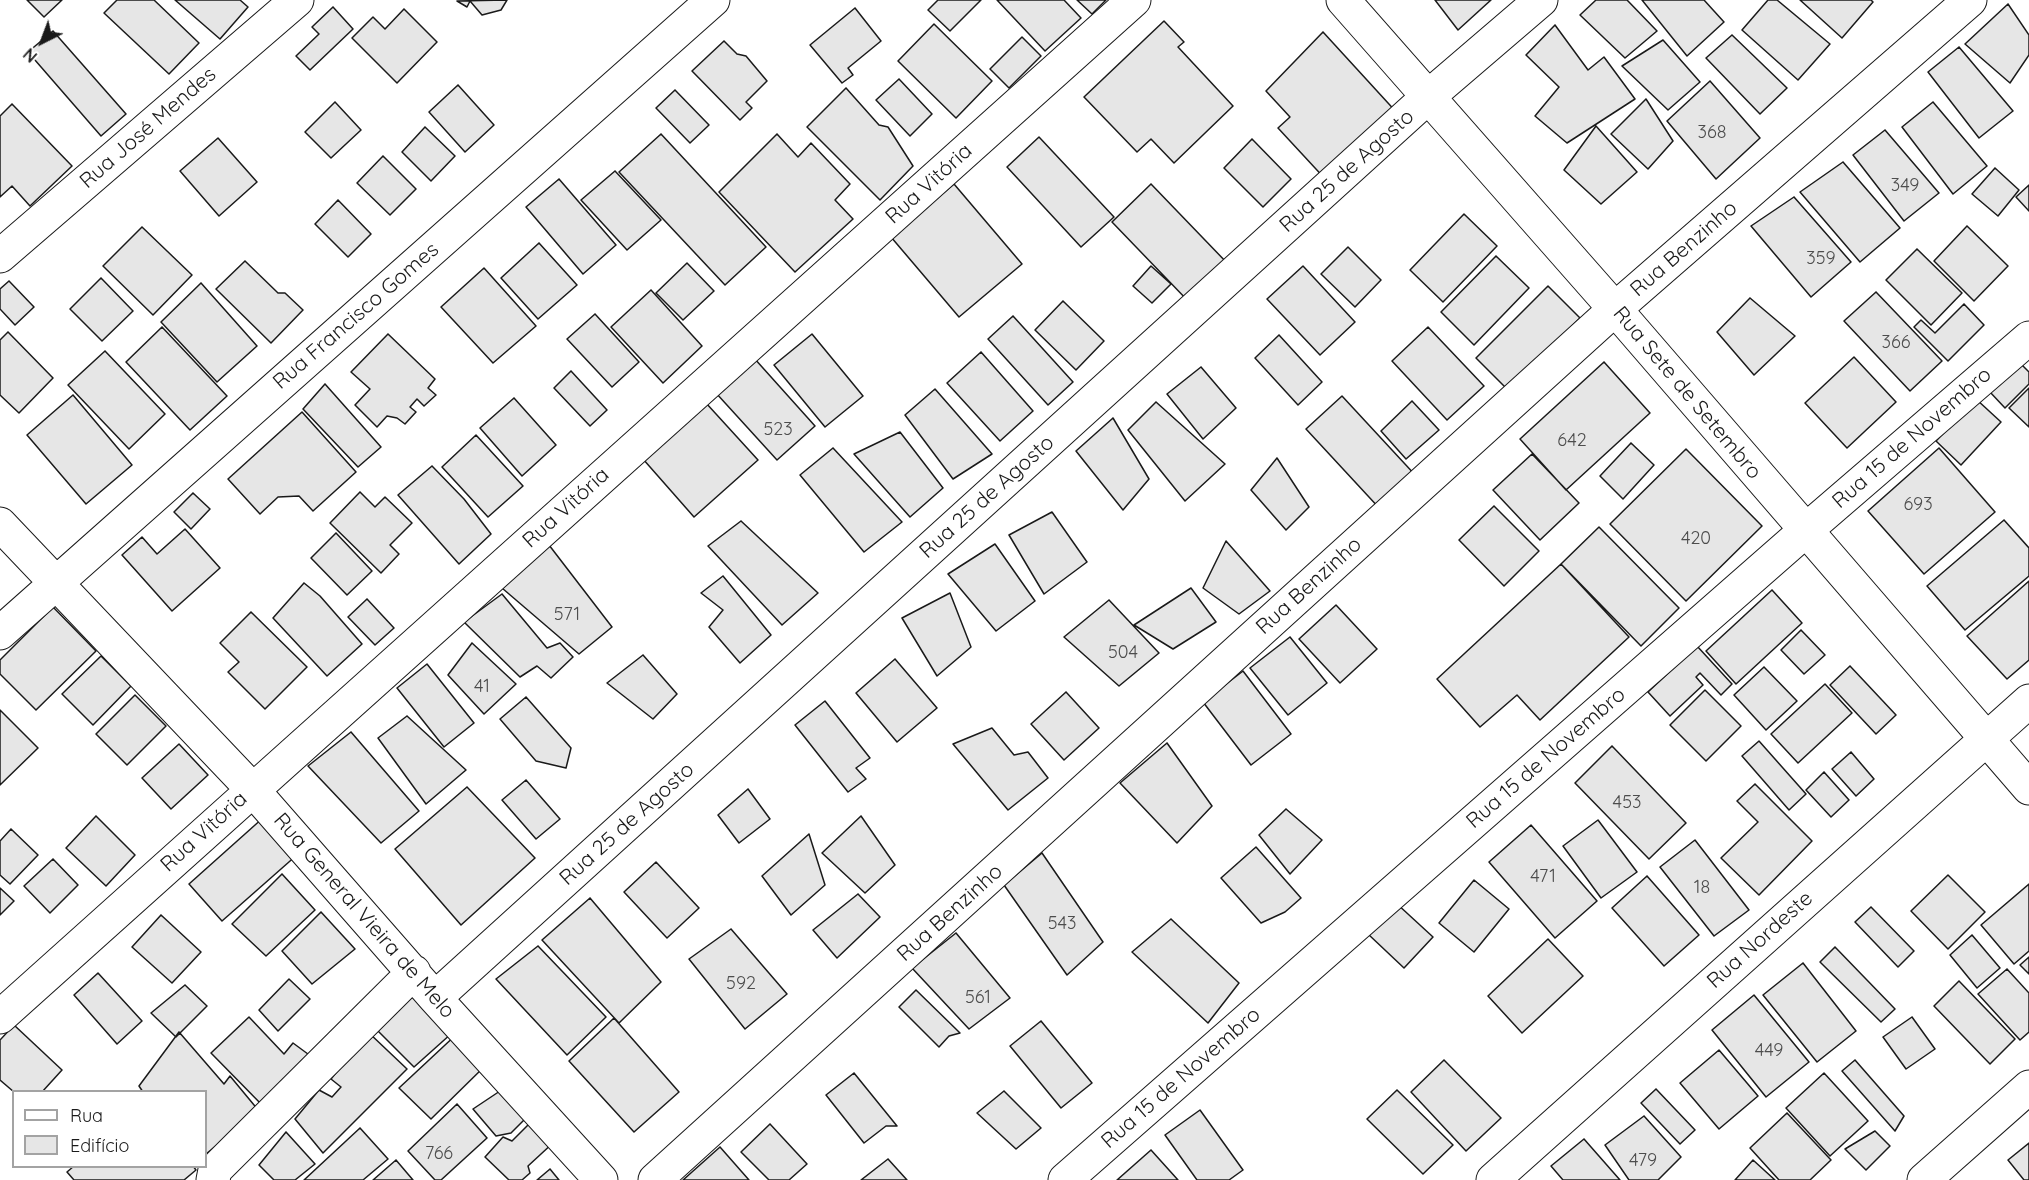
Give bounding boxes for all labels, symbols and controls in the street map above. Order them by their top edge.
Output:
north arrow [12,12,72,72]
text: N [19,44,41,67]
street label: Rua José Mendes [75,62,221,194]
street label: Rua 25 de Agosto [1275,104,1419,238]
house number: 368 [1698,122,1726,144]
street label: Rua Vitória [881,139,977,229]
house number: 349 [1891,175,1919,197]
street label: Rua Benzinho [1625,196,1743,302]
street label: Rua Francisco Gomes [268,237,444,395]
house number: 359 [1806,248,1836,270]
street label: Rua Sete de Setembro [1607,302,1767,484]
house number: 366 [1882,332,1910,354]
street label: Rua 15 de Novembro [1827,362,1997,514]
house number: 523 [763,419,793,441]
street label: Rua 25 de Agosto [915,430,1059,564]
house number: 642 [1557,430,1587,452]
street label: Rua Vitória [518,463,614,553]
house number: 693 [1903,494,1933,516]
house number: 420 [1681,528,1711,550]
street label: Rua Benzinho [1251,532,1367,640]
house number: 571 [554,604,580,626]
house number: 504 [1108,642,1138,664]
house number: 41 [474,676,490,698]
street label: Rua 15 de Novembro [1461,682,1631,834]
street label: Rua 25 de Agosto [555,757,699,891]
street label: Rua Vitória [156,787,252,877]
house number: 453 [1613,792,1641,814]
street label: Rua General Vieira de Melo [268,808,460,1024]
street label: Rua Benzinho [892,859,1008,967]
house number: 471 [1530,866,1556,888]
house number: 18 [1694,877,1710,899]
street label: Rua Nordeste [1702,886,1818,994]
house number: 543 [1048,913,1076,935]
house number: 592 [726,973,756,995]
house number: 561 [965,987,991,1009]
street label: Rua 15 de Novembro [1096,1002,1266,1154]
house number: 449 [1755,1040,1783,1062]
legend [12,1090,207,1168]
text: Rua [70,1104,103,1127]
text: Edifício [70,1134,129,1157]
house number: 766 [425,1143,453,1165]
house number: 479 [1629,1150,1657,1172]

